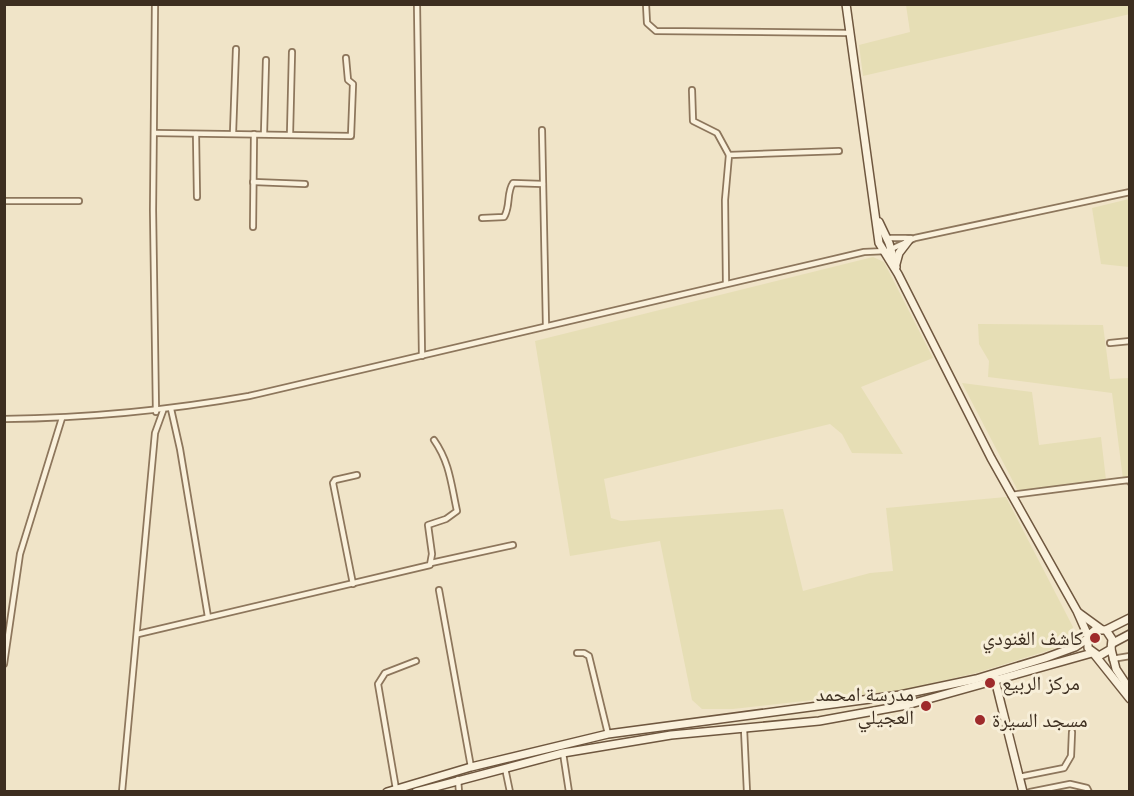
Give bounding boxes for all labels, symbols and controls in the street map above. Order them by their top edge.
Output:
place label: كاشف الغنودي [982,624,1083,654]
marker: كاشف الغنودي [1088,631,1102,645]
place label: مركز الربيع [1002,669,1080,696]
marker: مركز الربيع [983,676,997,690]
place label: مدرسة امحمد العجيلي [816,680,914,733]
marker: مدرسة امحمد العجيلي [919,699,933,713]
place label: مسجد السيرة [992,706,1088,733]
marker: مسجد السيرة [973,713,987,727]

